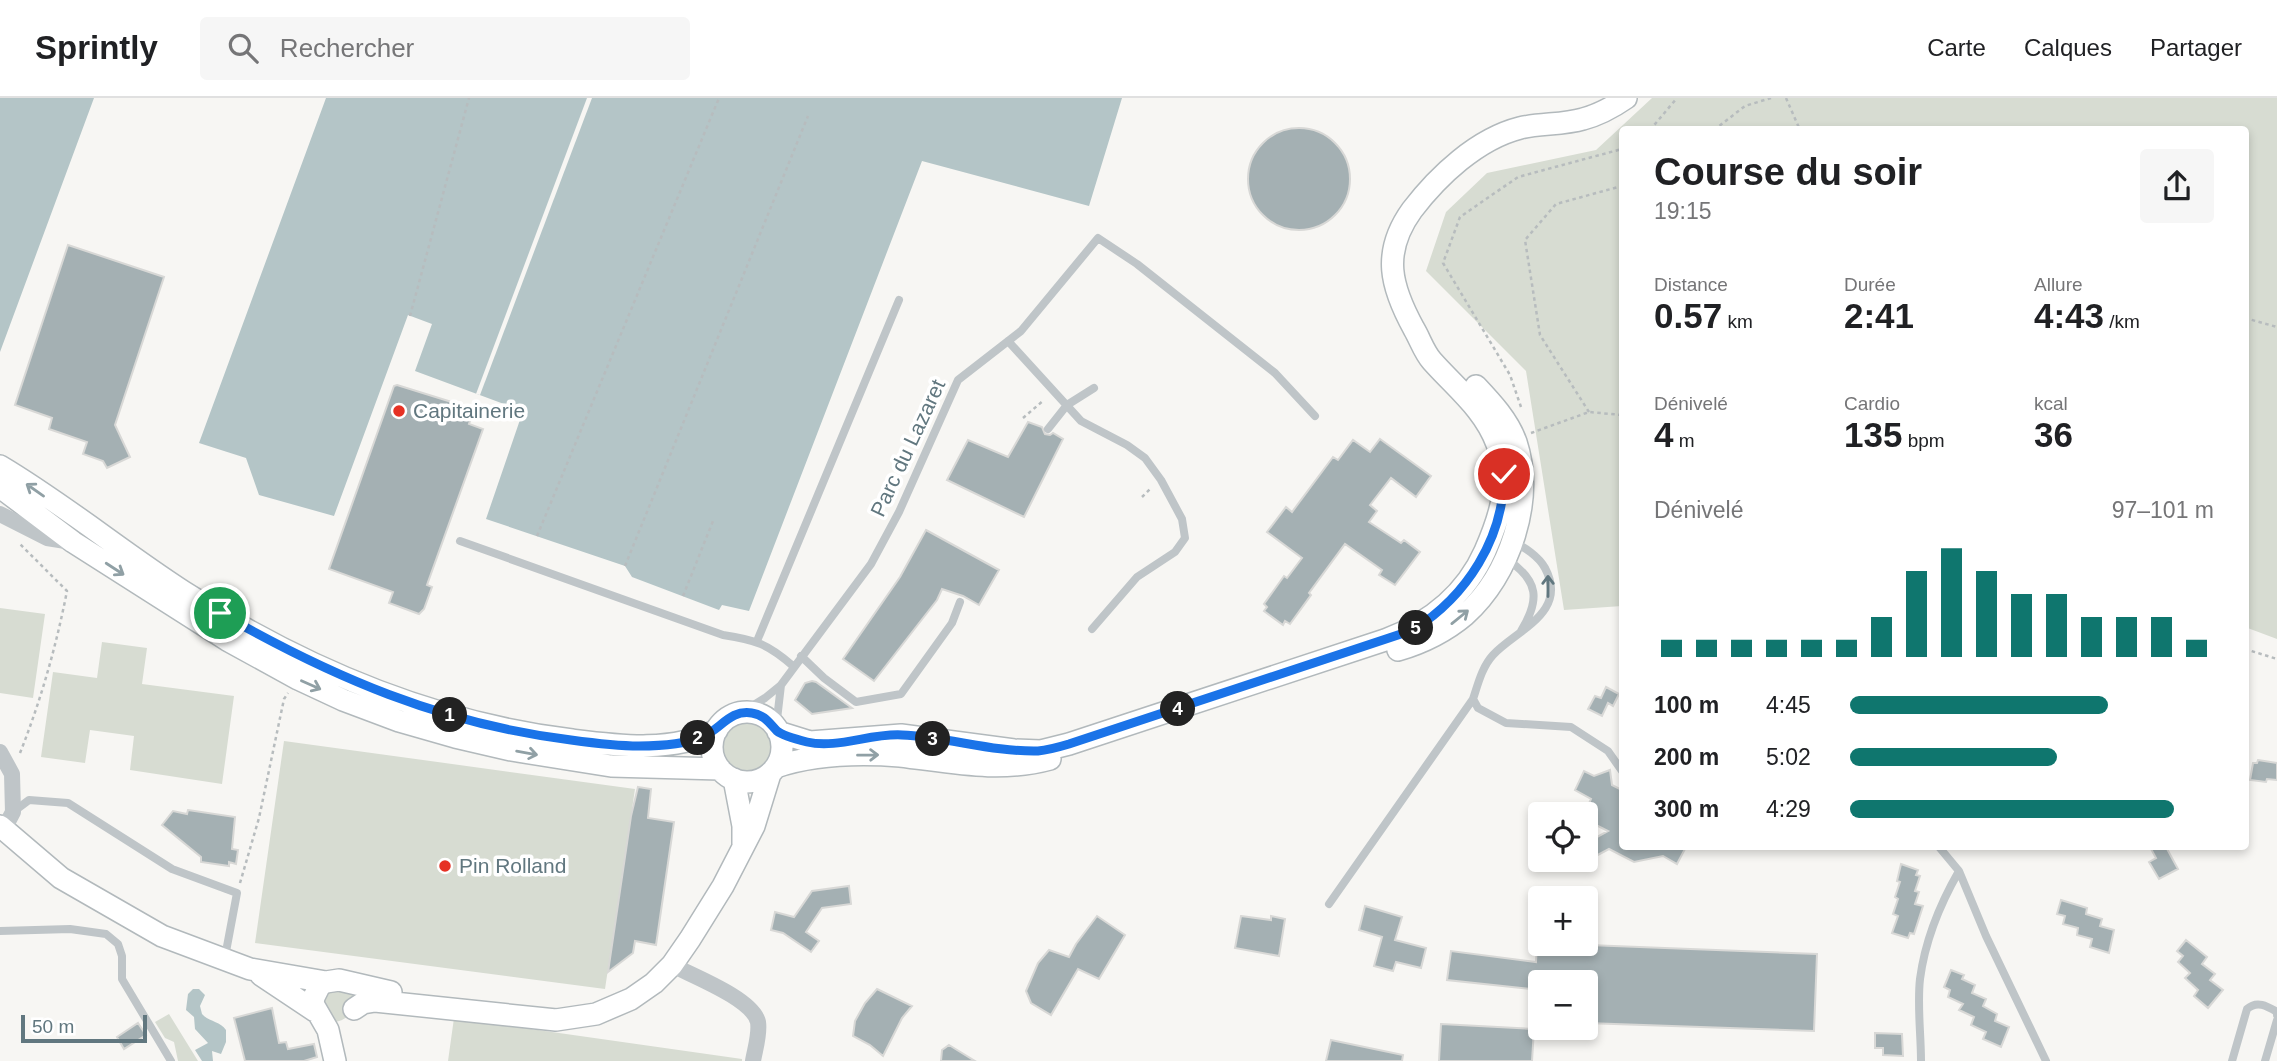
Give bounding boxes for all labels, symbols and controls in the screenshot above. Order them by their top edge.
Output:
search box [200,17,690,80]
text: Sprintly [35,29,158,66]
icon: search [224,29,262,67]
text: Rechercher [280,33,414,63]
text: Carte [1927,34,1986,61]
text: Calques [2024,34,2112,61]
text: Partager [2150,34,2242,61]
button: share [2140,149,2214,223]
text: Course du soir [1654,151,1922,193]
text: 19:15 [1654,198,1712,224]
text: Distance [1654,274,1728,295]
text: Durée [1844,274,1896,295]
text: Allure [2034,274,2083,295]
text: 0.57 [1654,296,1722,335]
text: 2:41 [1844,296,1914,335]
text: 4:43 [2034,296,2104,335]
text: km [1722,311,1753,332]
text: /km [2104,311,2140,332]
street label: Parc du Lazaret [866,376,949,520]
text: Dénivelé [1654,393,1728,414]
text: Cardio [1844,393,1900,414]
text: kcal [2034,393,2068,414]
place label: Capitainerie [413,399,525,422]
marker: Capitainerie [391,403,407,419]
text: 4 [1654,415,1673,454]
text: 135 [1844,415,1902,454]
text: 36 [2034,415,2073,454]
text: m [1673,430,1695,451]
text: bpm [1902,430,1945,451]
pin [1474,444,1534,504]
icon: check [1485,455,1523,493]
one-way arrow [26,483,45,497]
text: Dénivelé [1654,497,1744,523]
text: 97–101 m [2112,497,2214,523]
one-way arrow [105,562,124,577]
one-way arrow [1542,575,1555,598]
pin [190,583,250,643]
icon: arrive [201,594,239,632]
pin: 5 [1398,610,1434,646]
one-way arrow [1451,610,1469,625]
text: 5 [1410,617,1421,638]
one-way arrow [300,679,321,692]
pin: 4 [1160,692,1196,726]
text: 100 m [1654,692,1719,718]
text: 4:45 [1766,692,1811,718]
pin: 1 [433,698,468,732]
text: 4 [1172,698,1183,719]
text: 1 [444,704,455,725]
pin: 2 [680,720,716,756]
pin: 3 [916,722,950,756]
text: 2 [692,727,703,748]
text: 3 [927,728,938,749]
text: 200 m [1654,744,1719,770]
text: 5:02 [1766,744,1811,770]
one-way arrow [515,746,538,760]
one-way arrow [856,748,879,762]
text: 300 m [1654,796,1719,822]
text: 4:29 [1766,796,1811,822]
map controls [1528,802,1598,1040]
button: locate [1528,802,1598,872]
place label: Pin Rolland [459,854,566,877]
marker: Pin Rolland [437,858,453,874]
button: + [1528,886,1598,956]
button: − [1528,970,1598,1040]
scale bar [21,1012,147,1044]
text: 50 m [32,1016,74,1037]

